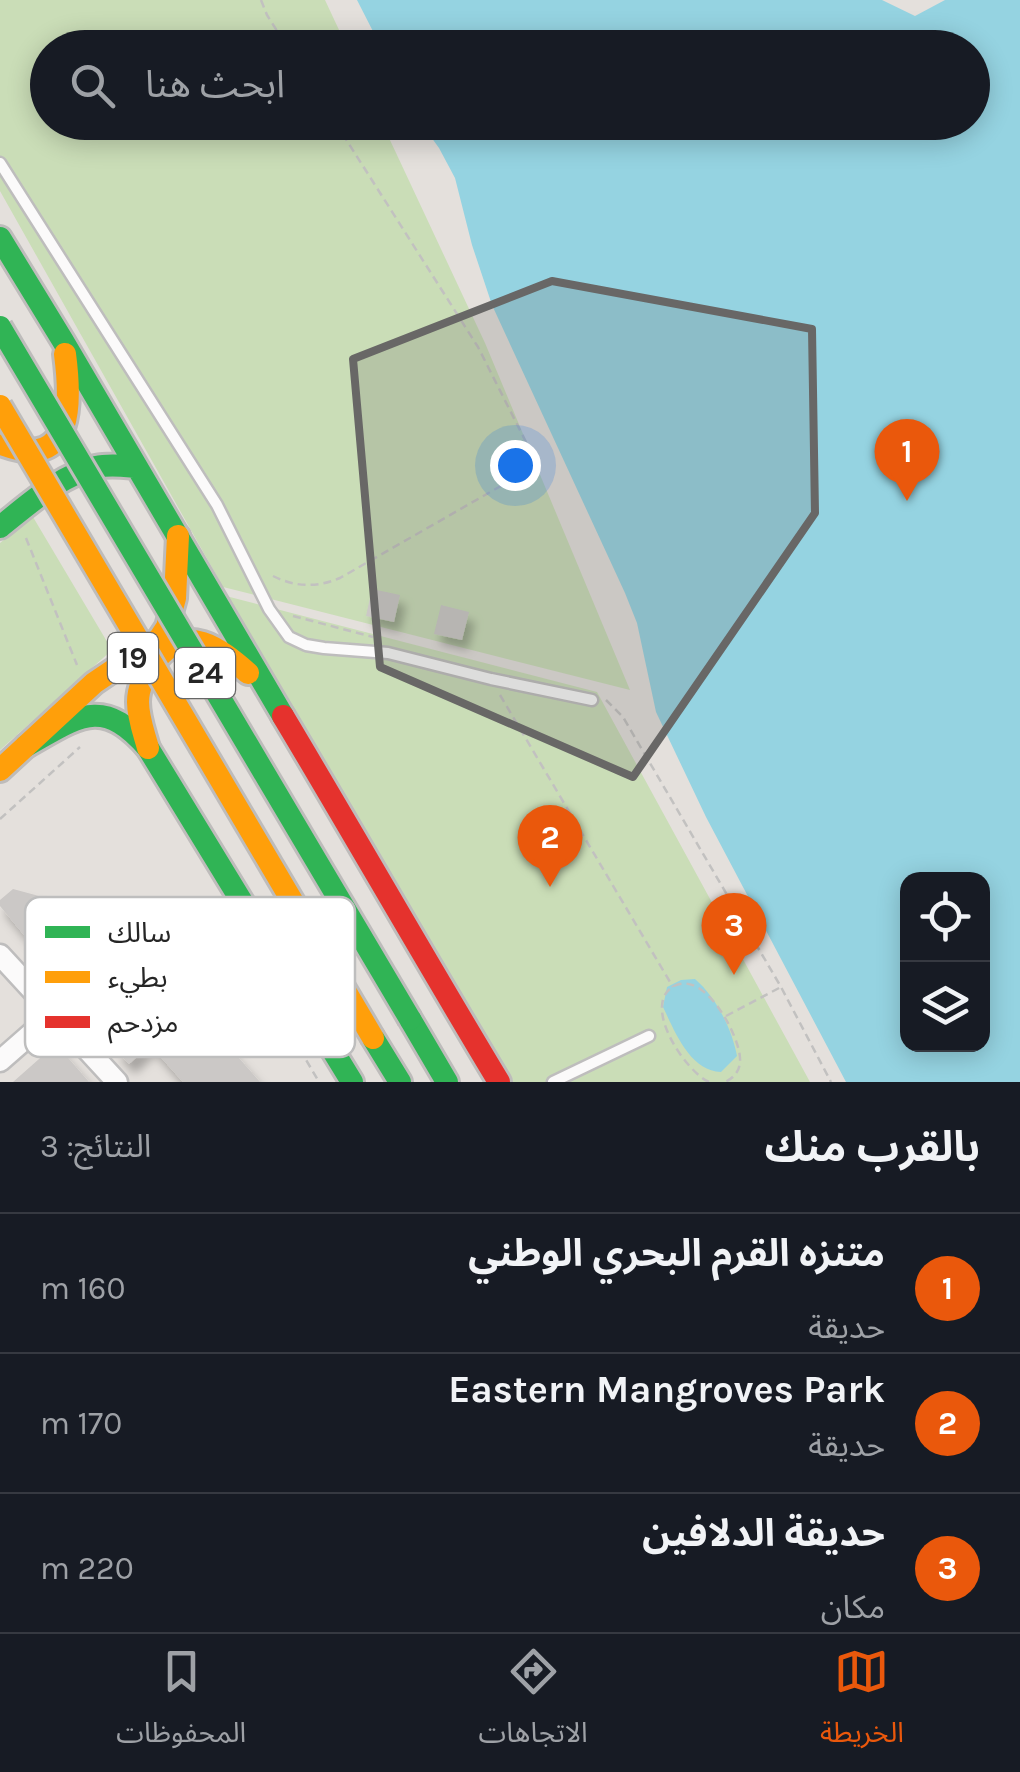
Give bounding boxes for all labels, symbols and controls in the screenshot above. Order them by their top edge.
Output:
search box [30,30,990,140]
icon: search [65,58,120,113]
text: ابحث هنا [145,62,285,107]
pin: 1 [874,418,940,501]
your location [490,440,541,491]
road number: 19 [108,633,158,683]
road number: 24 [175,648,235,698]
pin: 2 [518,804,582,887]
map controls [900,872,990,1052]
button: locate [900,872,990,962]
pin: 3 [702,892,766,975]
legend [25,897,355,1057]
text: سالك [108,916,171,949]
text: بطيء [108,961,168,998]
button: layers [900,962,990,1052]
text: مزدحم [108,1006,179,1044]
text: بالقرب منك [765,1122,980,1172]
text: النتائج: 3 [40,1128,151,1165]
text: متنزه القرم البحري الوطني [468,1231,885,1276]
text: 160 m [40,1270,125,1307]
text: 1 [942,1270,953,1307]
text: حديقة [808,1309,885,1346]
text: Eastern Mangroves Park [448,1367,885,1412]
text: 170 m [40,1405,122,1442]
text: 2 [938,1405,957,1442]
text: حديقة [808,1427,885,1464]
text: حديقة الدلافين [642,1511,885,1556]
text: 220 m [40,1550,134,1587]
text: 3 [938,1550,957,1587]
text: مكان [821,1589,885,1626]
tab: المحفوظات [116,1644,246,1763]
tab: الاتجاهات [478,1644,588,1763]
tab: الخريطة [820,1644,904,1763]

